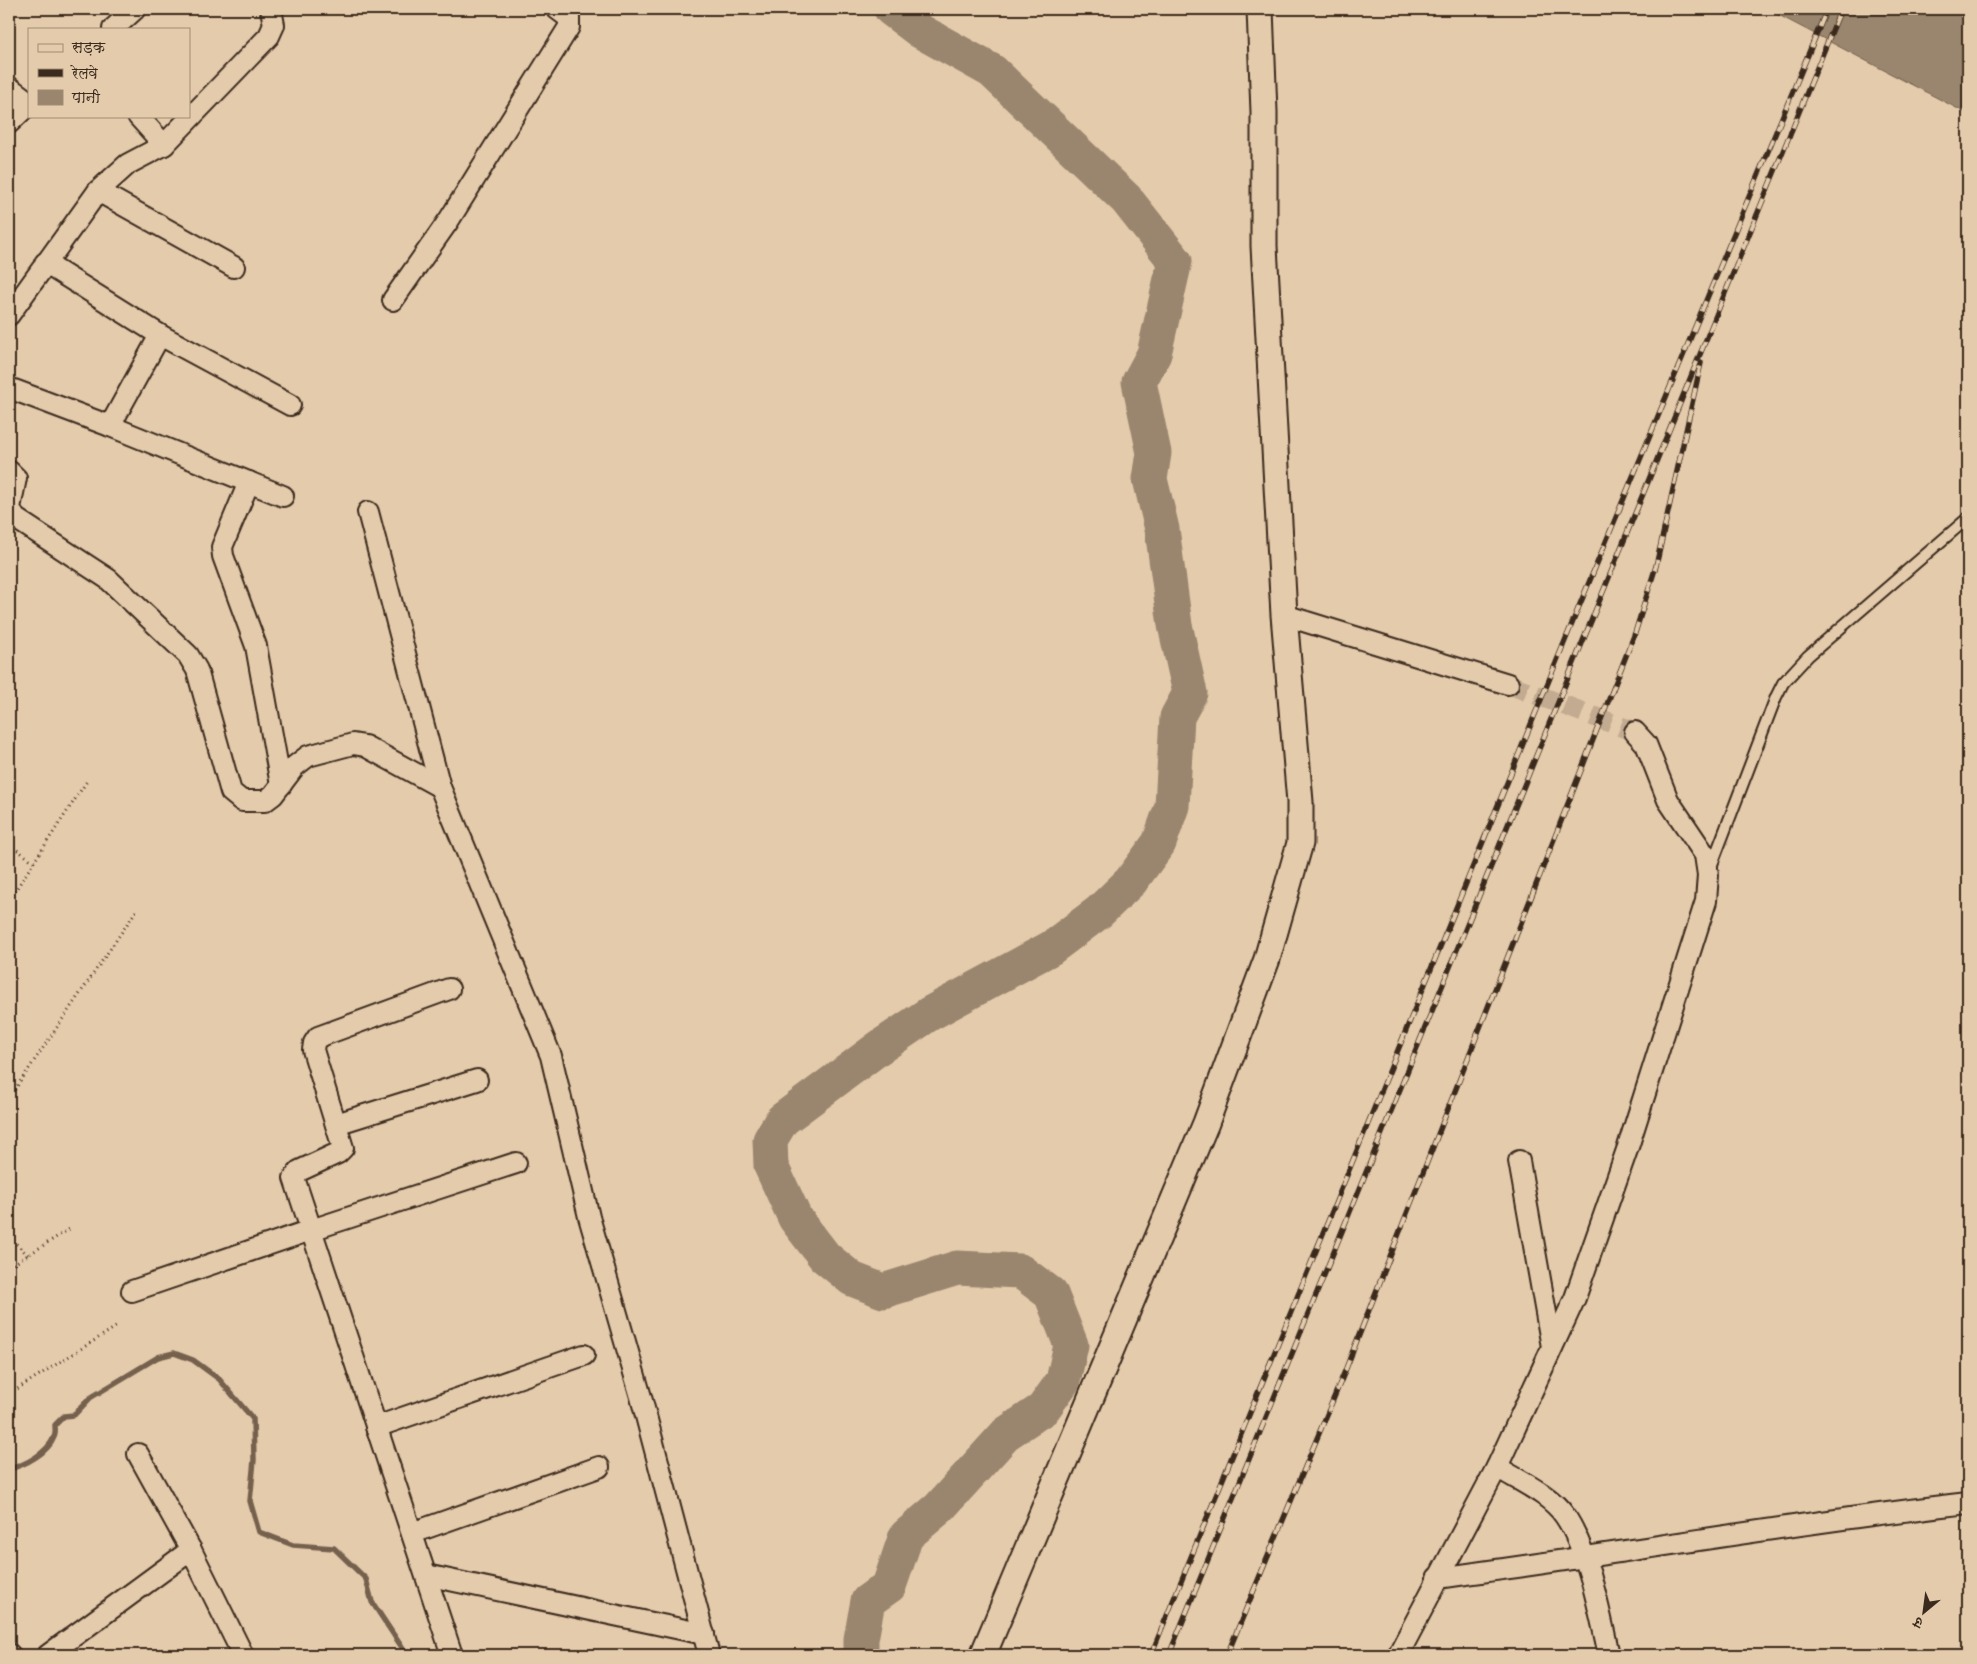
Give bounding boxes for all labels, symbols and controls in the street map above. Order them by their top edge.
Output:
legend [28,28,190,118]
text: सड़क [71,38,106,60]
text: रेलवे [69,64,99,86]
text: पानी [71,88,101,110]
north arrow [1900,1586,1950,1636]
text: उ [1909,1610,1928,1633]

